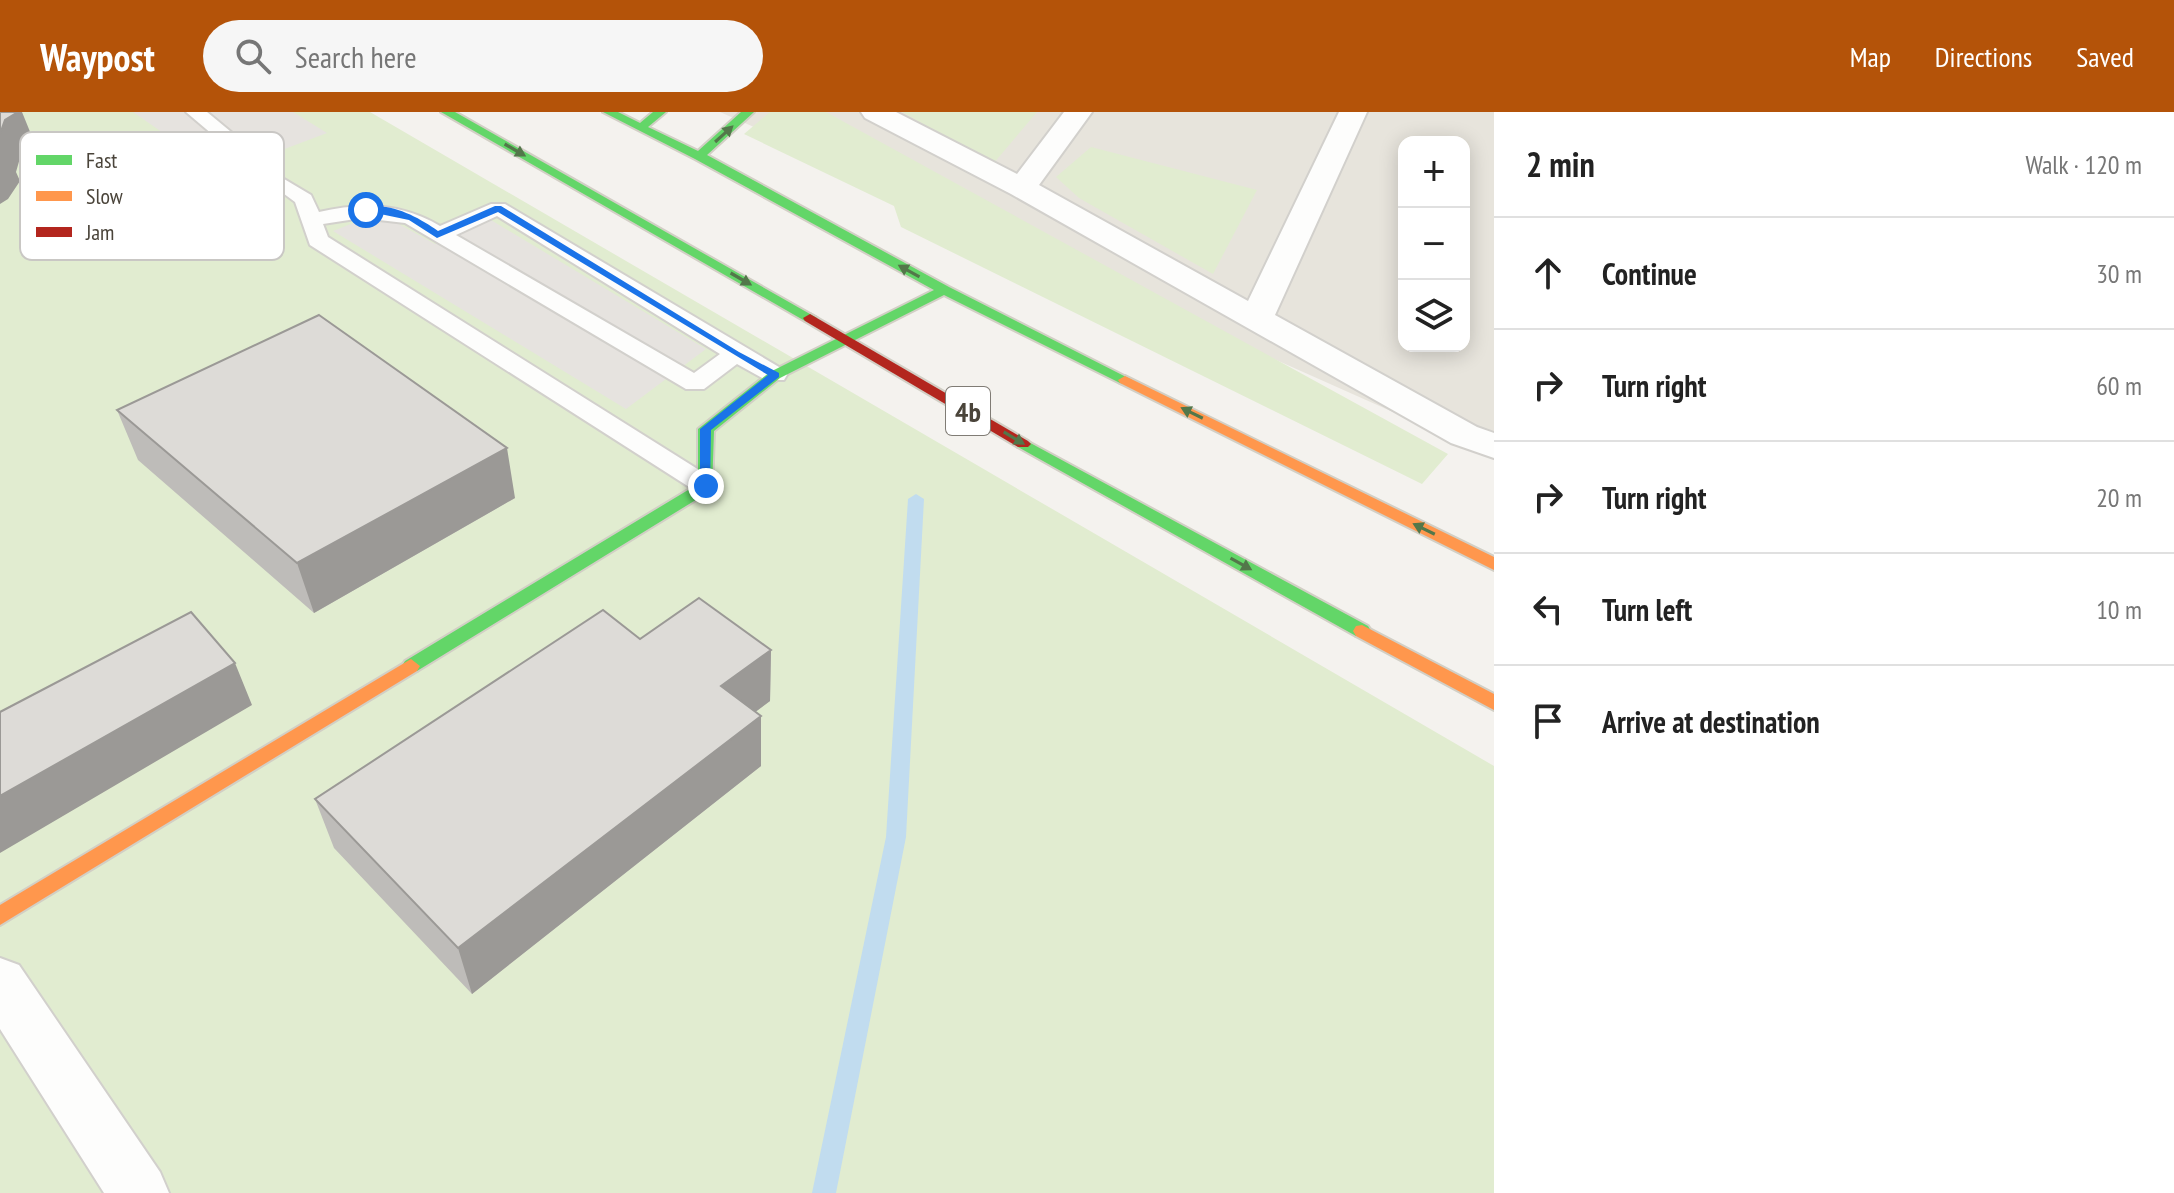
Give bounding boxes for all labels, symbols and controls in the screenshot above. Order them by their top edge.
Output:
search box [203,20,763,92]
text: Waypost [40,32,155,81]
icon: search [231,34,275,78]
text: Search here [295,37,417,76]
text: Map [1850,38,1891,75]
text: Directions [1935,38,2032,75]
text: Saved [2076,38,2134,75]
one-way arrow [713,126,733,143]
legend [20,132,284,260]
map controls [1398,136,1470,352]
button: + [1398,136,1470,208]
text: 2 min [1526,142,1595,186]
one-way arrow [503,144,526,157]
text: Fast [86,146,117,174]
text: Walk · 120 m [2025,148,2142,181]
text: Slow [86,182,123,210]
route start [348,192,384,228]
button: − [1398,208,1470,280]
text: Jam [85,218,114,246]
icon: ahead [1526,251,1570,295]
text: Continue [1602,254,1697,293]
text: 30 m [2096,257,2142,290]
one-way arrow [898,264,921,277]
one-way arrow [730,272,752,286]
button: layers [1398,280,1470,352]
icon: right [1526,363,1570,407]
text: Turn right [1602,366,1706,405]
text: 60 m [2096,369,2142,402]
road number: 4b [946,387,990,435]
one-way arrow [1180,406,1203,420]
one-way arrow [1003,431,1025,445]
route end [688,468,724,504]
icon: right [1526,475,1570,519]
text: Turn right [1602,478,1706,517]
text: 20 m [2096,481,2142,514]
one-way arrow [1413,522,1436,536]
one-way arrow [1230,557,1252,571]
icon: left [1526,587,1570,631]
text: Turn left [1602,590,1692,629]
text: 10 m [2096,593,2142,626]
icon: arrive [1526,699,1570,743]
text: Arrive at destination [1602,702,1820,741]

